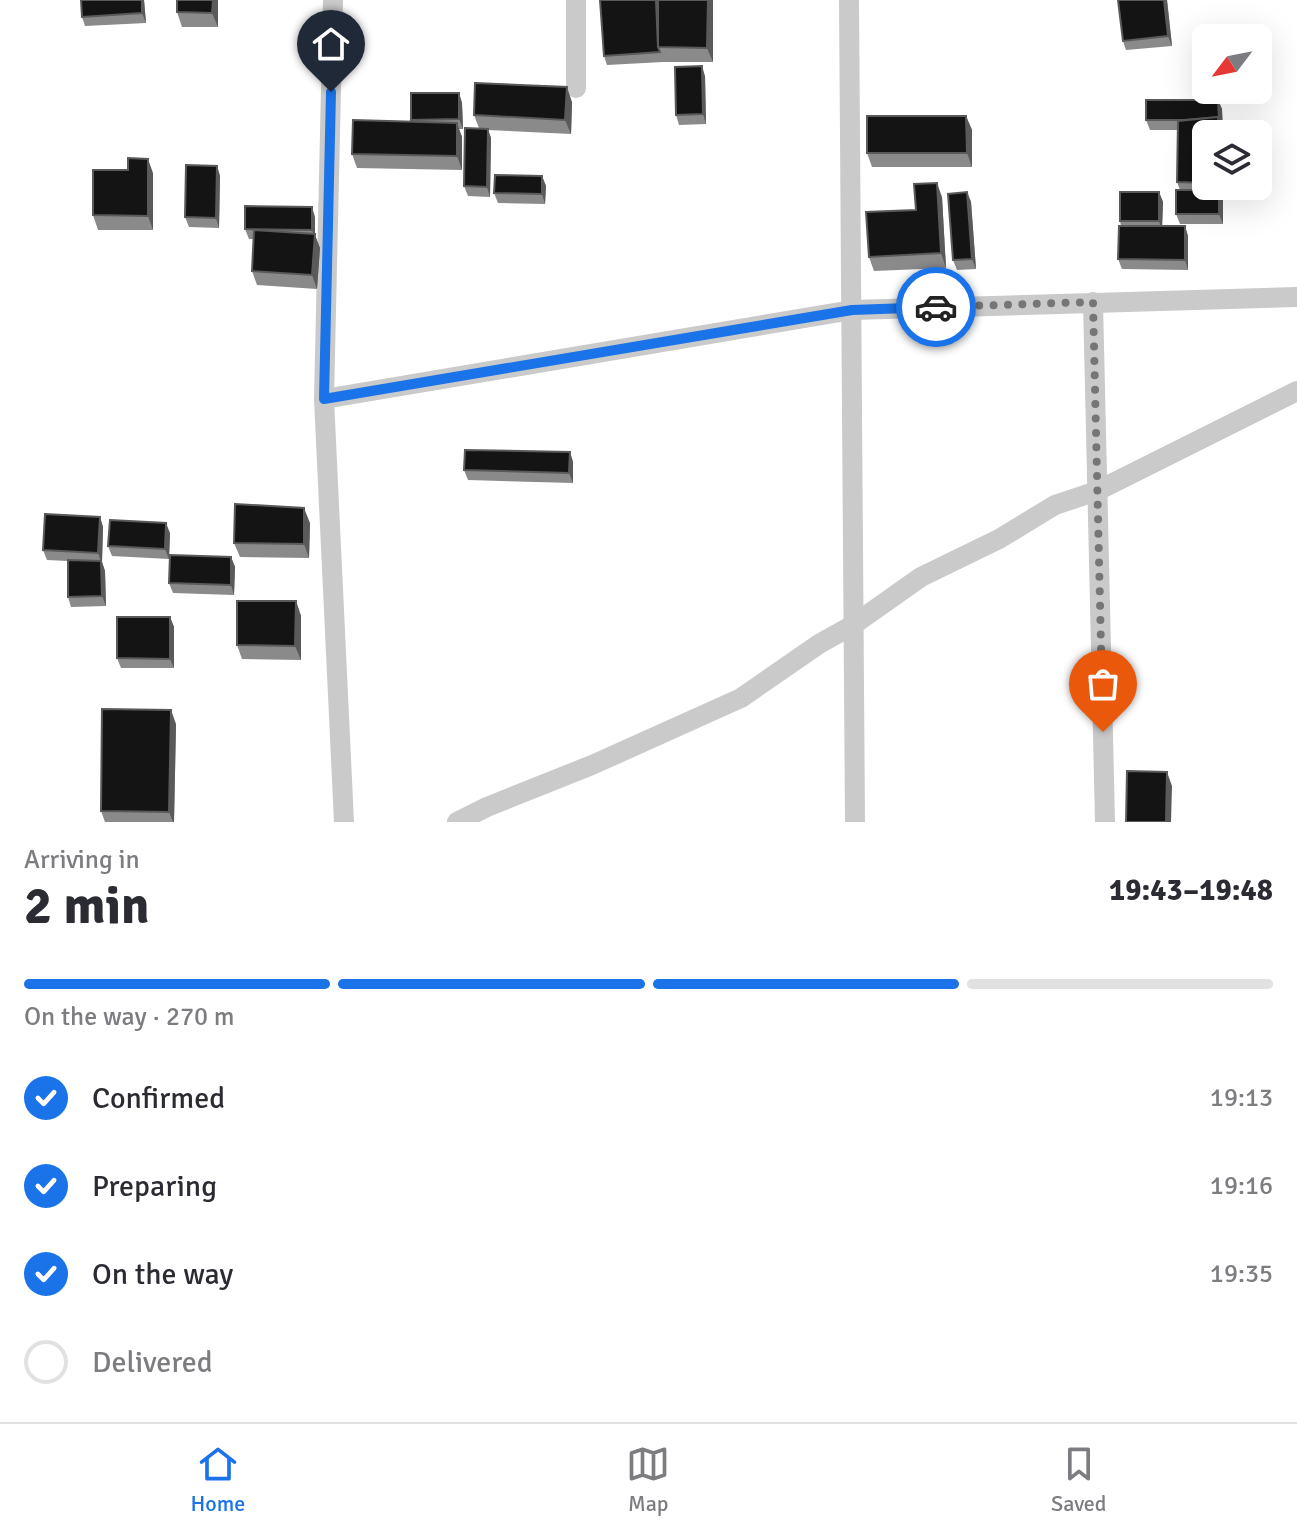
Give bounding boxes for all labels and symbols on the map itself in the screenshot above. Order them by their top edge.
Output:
pin [297,10,365,92]
north arrow [1192,24,1272,104]
courier [896,267,976,347]
pin [1069,650,1137,732]

